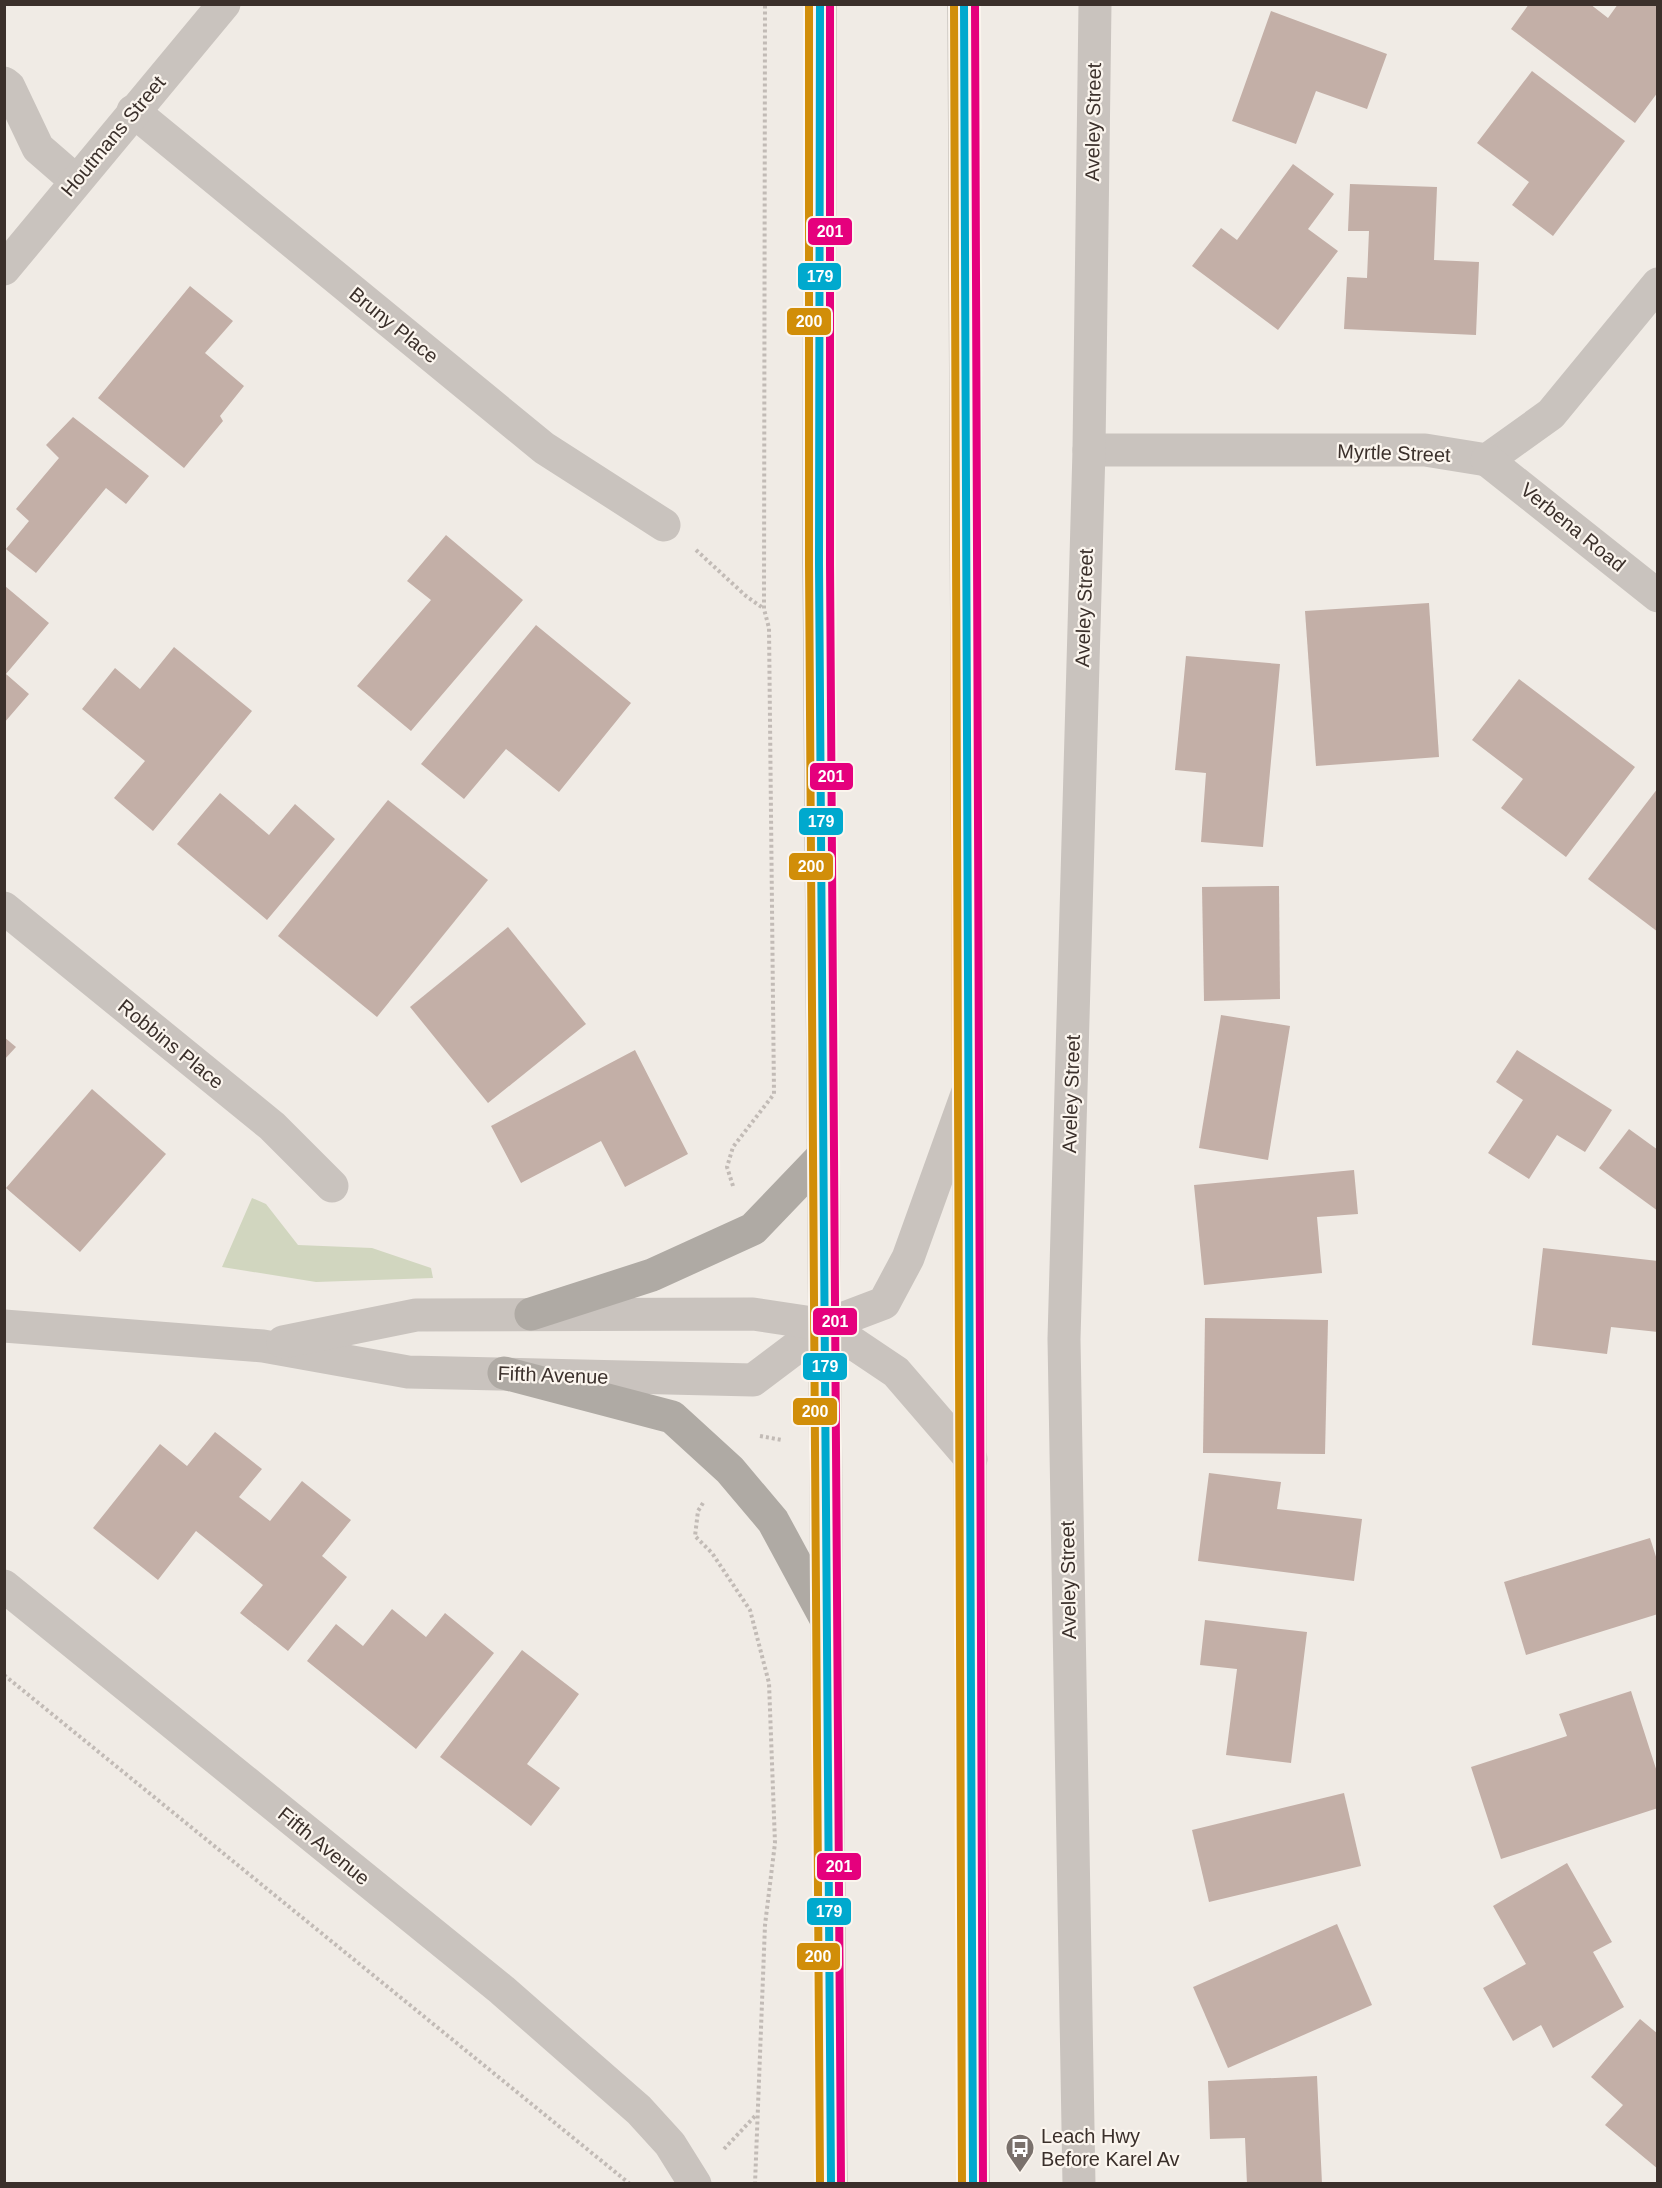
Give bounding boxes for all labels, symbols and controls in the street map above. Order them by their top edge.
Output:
street label: Aveley Street [1081,62,1105,181]
street label: Houtmans Street [56,71,170,201]
line badge: 201 [807,217,853,246]
text: 201 [817,223,843,240]
line badge: 179 [797,262,842,291]
text: 179 [807,268,833,285]
street label: Bruny Place [345,283,443,367]
line badge: 200 [786,307,832,336]
text: 200 [796,313,822,330]
street label: Myrtle Street [1337,440,1451,466]
street label: Verbena Road [1516,478,1630,576]
street label: Aveley Street [1071,548,1097,668]
line badge: 201 [809,762,854,791]
text: 201 [818,768,844,785]
line badge: 179 [798,807,844,836]
text: 179 [808,813,834,830]
line badge: 200 [788,852,834,881]
text: 200 [798,858,824,875]
street label: Robbins Place [114,995,228,1093]
street label: Aveley Street [1058,1034,1084,1154]
line badge: 201 [812,1307,858,1336]
text: 201 [822,1313,848,1330]
line badge: 179 [802,1352,848,1381]
text: 179 [812,1358,838,1375]
street label: Fifth Avenue [497,1362,609,1388]
line badge: 200 [792,1397,838,1426]
text: 200 [802,1403,828,1420]
street label: Aveley Street [1056,1520,1080,1639]
street label: Fifth Avenue [274,1803,374,1889]
line badge: 201 [816,1852,862,1881]
text: 201 [826,1858,852,1875]
line badge: 179 [806,1897,852,1926]
text: 179 [816,1903,842,1920]
line badge: 200 [796,1942,841,1971]
text: 200 [805,1948,831,1965]
place label: Leach Hwy Before Karel Av [1041,2125,1180,2170]
bus stop icon: Leach Hwy Before Karel Av [1004,2132,1036,2174]

